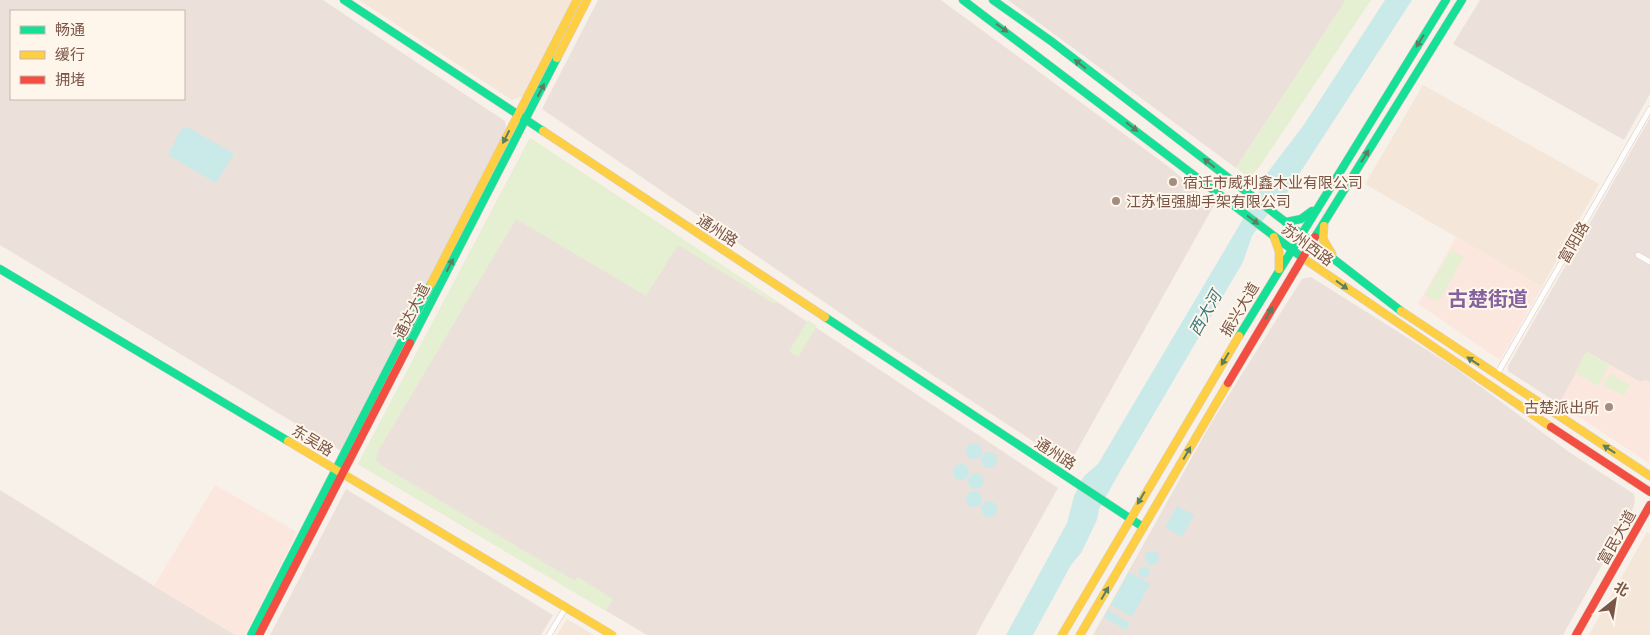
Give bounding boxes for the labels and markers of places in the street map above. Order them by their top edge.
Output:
place label: 宿迁市威利鑫木业有限公司 [1183,173,1363,191]
marker: 宿迁市威利鑫木业有限公司 [1167,176,1179,188]
place label: 江苏恒强脚手架有限公司 [1126,192,1291,210]
marker: 江苏恒强脚手架有限公司 [1110,195,1122,207]
place label: 古楚派出所 [1524,398,1599,416]
marker: 古楚派出所 [1603,401,1615,413]

